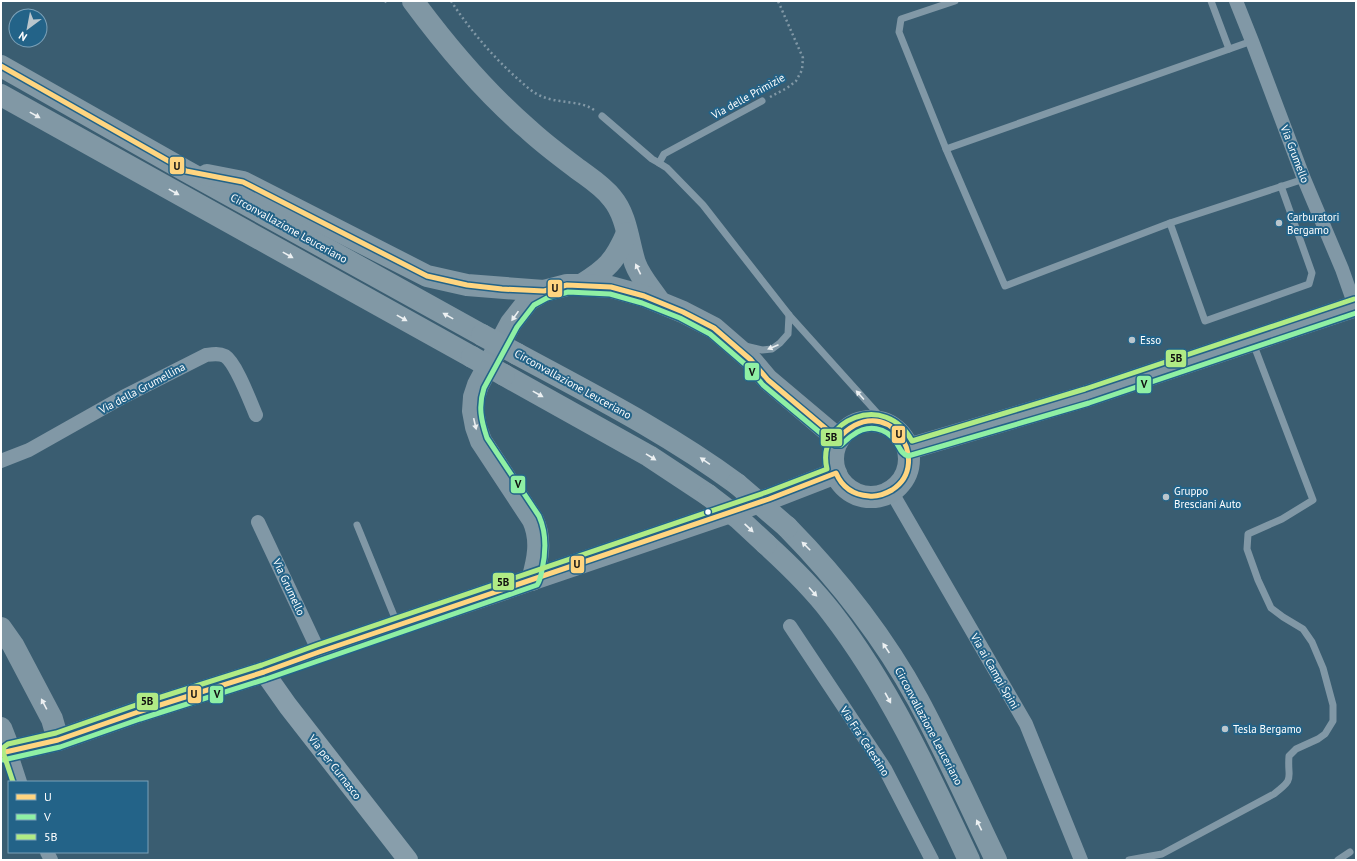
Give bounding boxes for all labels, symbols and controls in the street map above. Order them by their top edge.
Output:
north arrow [8,8,48,48]
text: N [16,29,29,44]
street label: Via delle Primizie [708,70,788,122]
one-way arrow [29,111,41,118]
street label: Via Grumello [1277,122,1312,185]
line badge: U [169,156,185,175]
text: U [174,159,181,173]
one-way arrow [169,189,180,196]
street label: Circonvallazione Leuceriano [228,190,350,266]
place label: Carburatori Bergamo [1287,210,1340,237]
marker: Carburatori Bergamo [1274,218,1284,228]
one-way arrow [282,252,294,259]
one-way arrow [635,264,642,275]
line badge: U [547,279,563,298]
text: U [552,281,559,295]
one-way arrow [511,311,519,321]
one-way arrow [442,313,454,320]
one-way arrow [396,315,408,322]
place label: Esso [1140,333,1161,347]
marker: Esso [1127,335,1137,345]
one-way arrow [767,343,779,350]
street label: Circonvallazione Leuceriano [512,346,634,422]
line badge: 5B [1165,349,1187,368]
text: 5B [1170,351,1183,365]
street label: Via della Grumellina [96,359,188,417]
line badge: V [744,362,760,381]
text: V [748,365,756,379]
line badge: V [1136,375,1152,394]
text: V [1140,377,1148,391]
one-way arrow [532,390,544,397]
one-way arrow [856,390,865,400]
one-way arrow [473,417,479,430]
line badge: U [891,425,906,444]
text: U [896,427,903,441]
line badge: 5B [820,428,843,447]
text: 5B [825,430,838,444]
one-way arrow [645,454,657,461]
one-way arrow [700,457,710,465]
line badge: V [510,475,526,494]
text: V [514,477,522,491]
place label: Gruppo Bresciani Auto [1174,484,1241,511]
marker: Gruppo Bresciani Auto [1161,492,1171,502]
unlabelled marker [703,507,713,517]
one-way arrow [743,523,754,532]
one-way arrow [801,541,811,551]
line badge: U [570,555,585,574]
street label: Via Grumello [269,556,308,618]
text: U [574,557,581,571]
line badge: 5B [492,572,515,591]
text: 5B [497,575,510,589]
one-way arrow [809,586,818,597]
street label: Via ai Campi Spini [967,630,1022,711]
one-way arrow [882,643,890,653]
street label: Circonvallazione Leuceriano [892,665,966,787]
line badge: U [187,685,202,704]
line badge: V [209,685,224,704]
text: U [191,687,198,701]
text: V [213,687,221,701]
line badge: 5B [136,692,159,711]
one-way arrow [885,692,891,704]
text: 5B [141,694,154,708]
one-way arrow [41,699,47,710]
street label: Via Fra' Celestino [837,703,893,779]
place label: Tesla Bergamo [1233,722,1302,736]
marker: Tesla Bergamo [1220,724,1230,734]
street label: Via per Curnasco [305,731,365,802]
legend [8,781,148,853]
text: U [44,789,52,804]
text: V [43,809,51,824]
one-way arrow [976,819,982,831]
text: 5B [44,829,58,844]

